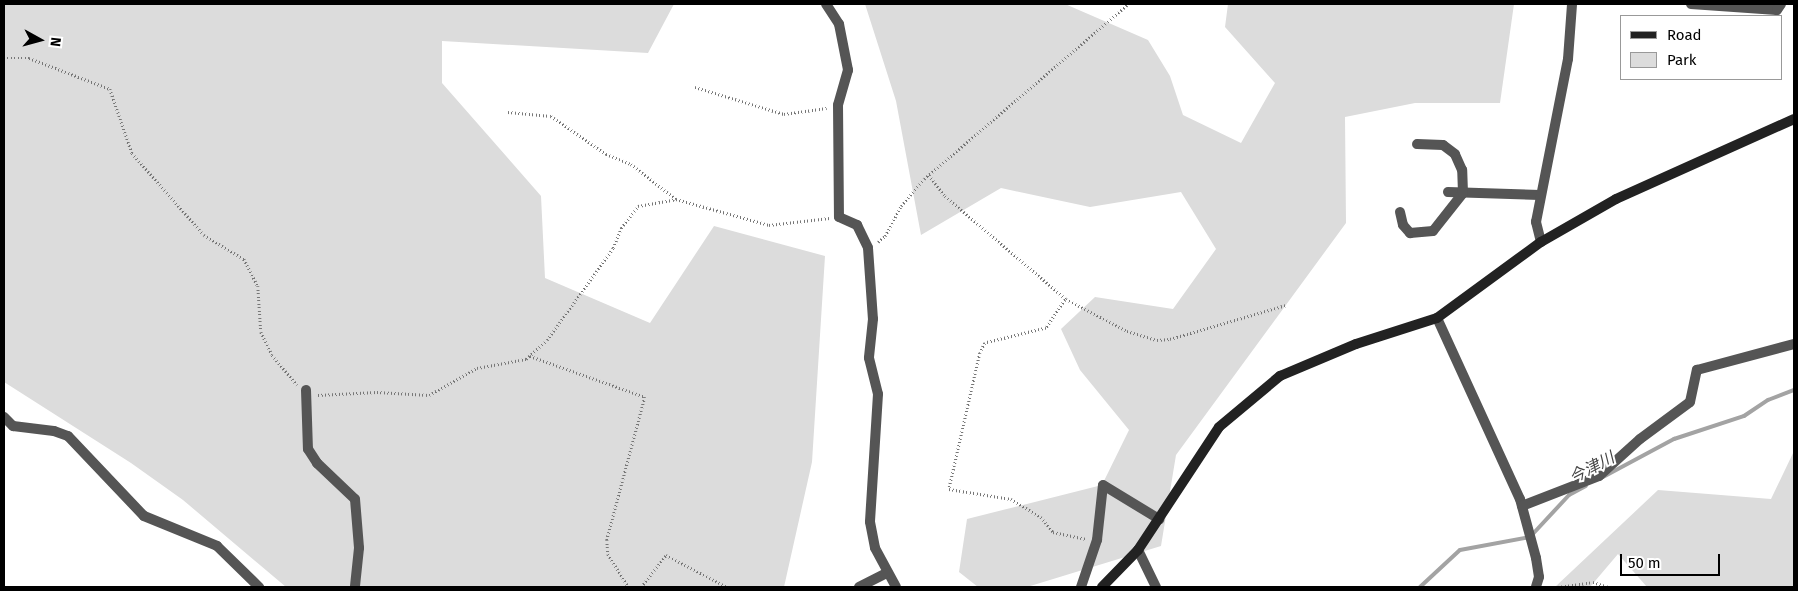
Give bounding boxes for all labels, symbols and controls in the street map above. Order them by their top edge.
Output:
north arrow [15,15,65,65]
legend [1620,15,1783,80]
text: Road [1667,26,1702,44]
text: N [46,36,64,48]
text: Park [1667,51,1697,69]
water label: 今津川 [1566,448,1618,488]
scale bar [1623,544,1723,576]
text: 50 m [1628,554,1661,572]

